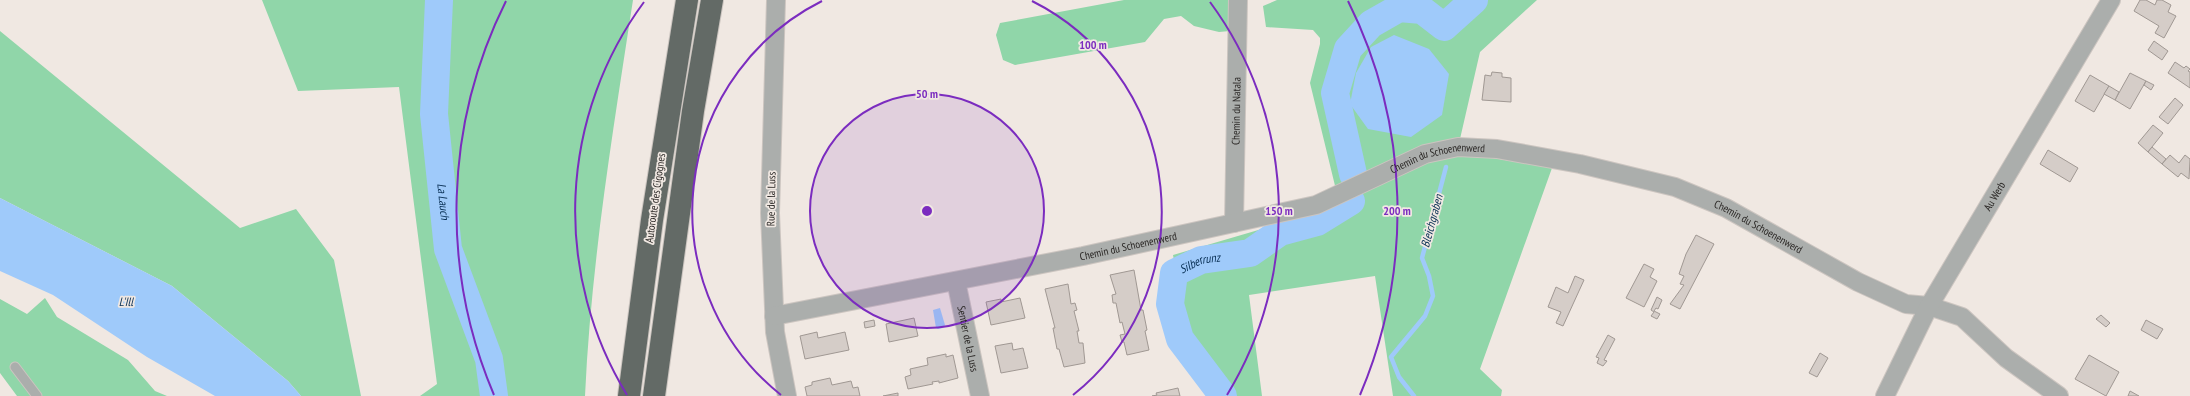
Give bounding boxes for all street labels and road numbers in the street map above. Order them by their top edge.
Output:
street label: Chemin du Natala [1228,77,1244,145]
street label: Chemin du Schoenenwerd [1388,140,1486,176]
street label: Autoroute des Cigognes [642,152,668,244]
street label: Rue de la Luss [764,171,778,226]
street label: Au Werb [1980,179,2009,213]
street label: Chemin du Schoenenwerd [1712,197,1805,257]
street label: Chemin du Schoenenwerd [1079,229,1178,263]
street label: Sentier de la Luss [954,305,982,373]

